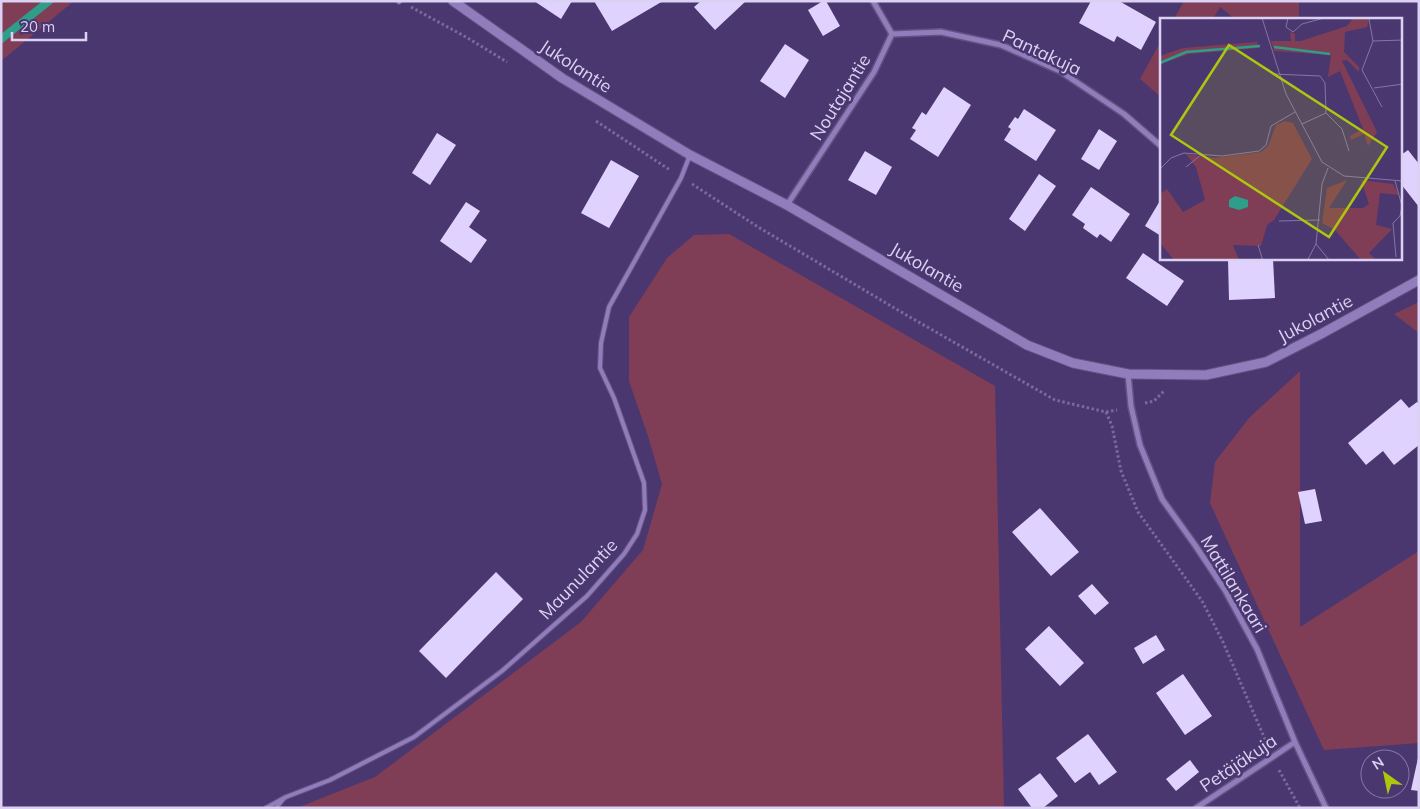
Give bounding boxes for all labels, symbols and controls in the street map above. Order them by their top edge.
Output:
scale bar [12,10,86,42]
text: 20 m [20,17,55,36]
inset map [1160,18,1402,260]
street label: Pantakuja [999,24,1085,80]
street label: Jukolantie [536,34,616,98]
street label: Noutajantie [804,50,876,144]
street label: Jukolantie [886,237,968,297]
street label: Jukolantie [1274,289,1356,347]
street label: Mattilankaari [1196,531,1272,637]
street label: Maunulantie [534,534,622,624]
street label: Petäjäkuja [1195,729,1281,797]
north arrow [1360,749,1410,799]
text: N [1369,753,1387,774]

